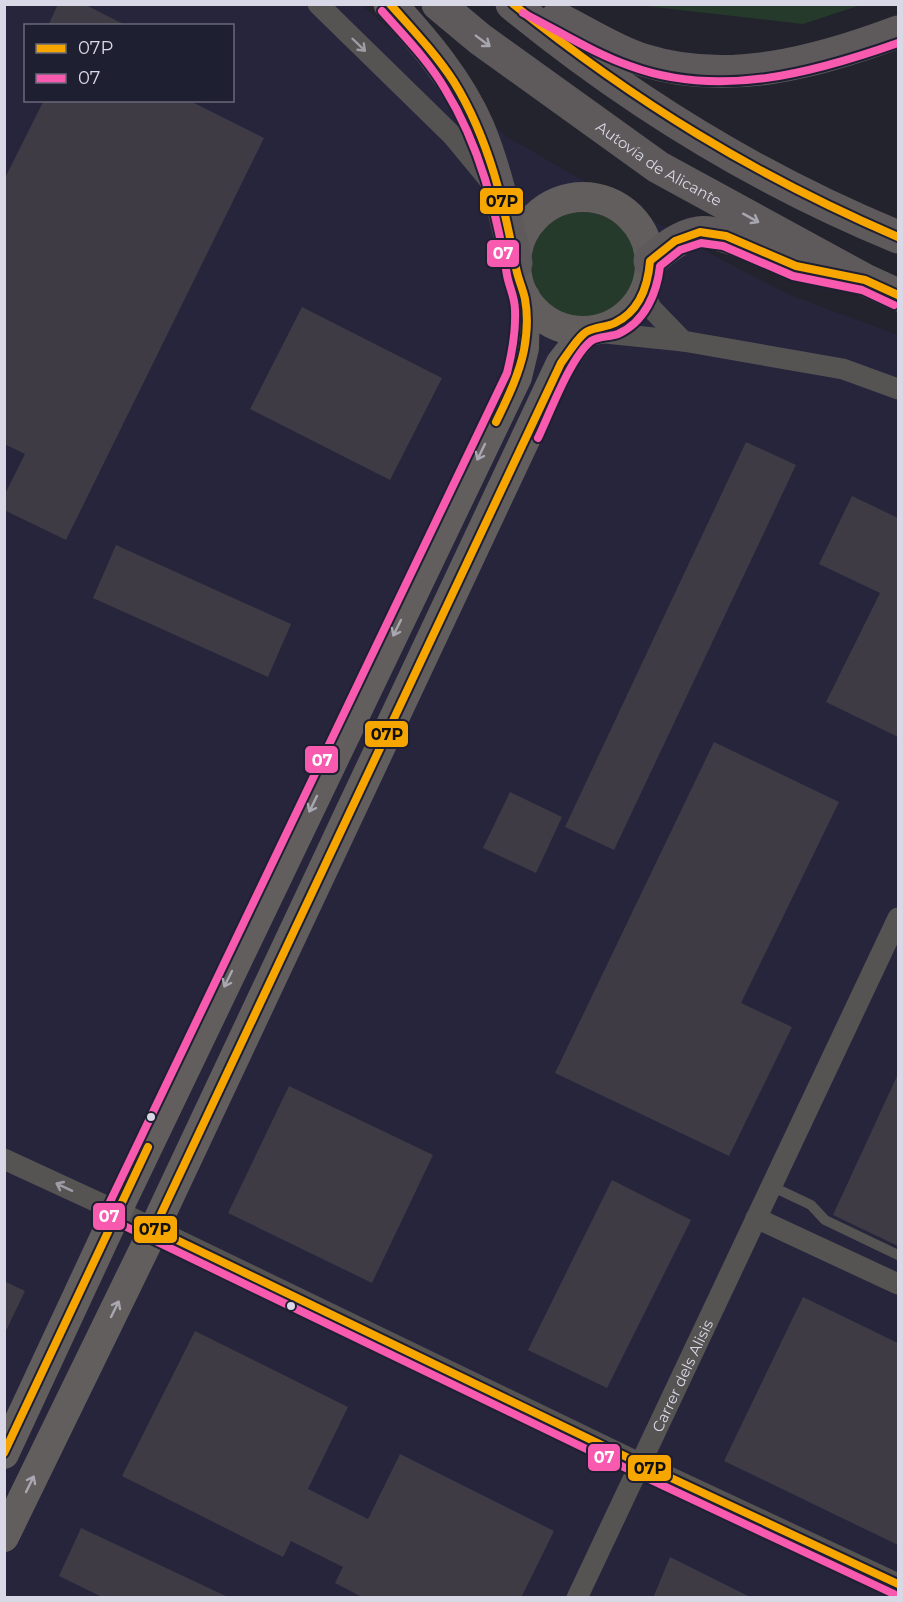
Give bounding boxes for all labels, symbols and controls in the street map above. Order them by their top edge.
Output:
legend [24,24,234,102]
one-way arrow [475,35,491,48]
text: 07P [78,37,113,59]
one-way arrow [352,38,367,53]
text: 07 [78,67,100,89]
street label: Autovía de Alicante [593,116,725,210]
line badge: 07P [479,187,524,215]
text: 07P [486,192,518,211]
one-way arrow [742,212,759,224]
line badge: 07 [486,239,520,268]
text: 07 [493,244,513,263]
one-way arrow [475,442,487,460]
one-way arrow [390,618,402,636]
line badge: 07P [364,720,409,748]
text: 07P [371,725,403,744]
line badge: 07 [304,745,339,774]
text: 07 [312,751,332,770]
one-way arrow [306,794,318,812]
one-way arrow [222,970,234,988]
unlabelled marker [145,1111,157,1123]
one-way arrow [55,1180,73,1191]
line badge: 07 [92,1202,126,1231]
text: 07 [99,1207,119,1226]
line badge: 07P [133,1215,178,1244]
text: 07P [139,1220,171,1239]
one-way arrow [110,1300,122,1318]
unlabelled marker [285,1300,297,1312]
street label: Carrer dels Alisis [647,1316,717,1435]
line badge: 07 [587,1443,621,1472]
text: 07 [594,1448,614,1467]
line badge: 07P [627,1454,672,1482]
text: 07P [634,1459,666,1478]
one-way arrow [24,1476,36,1493]

